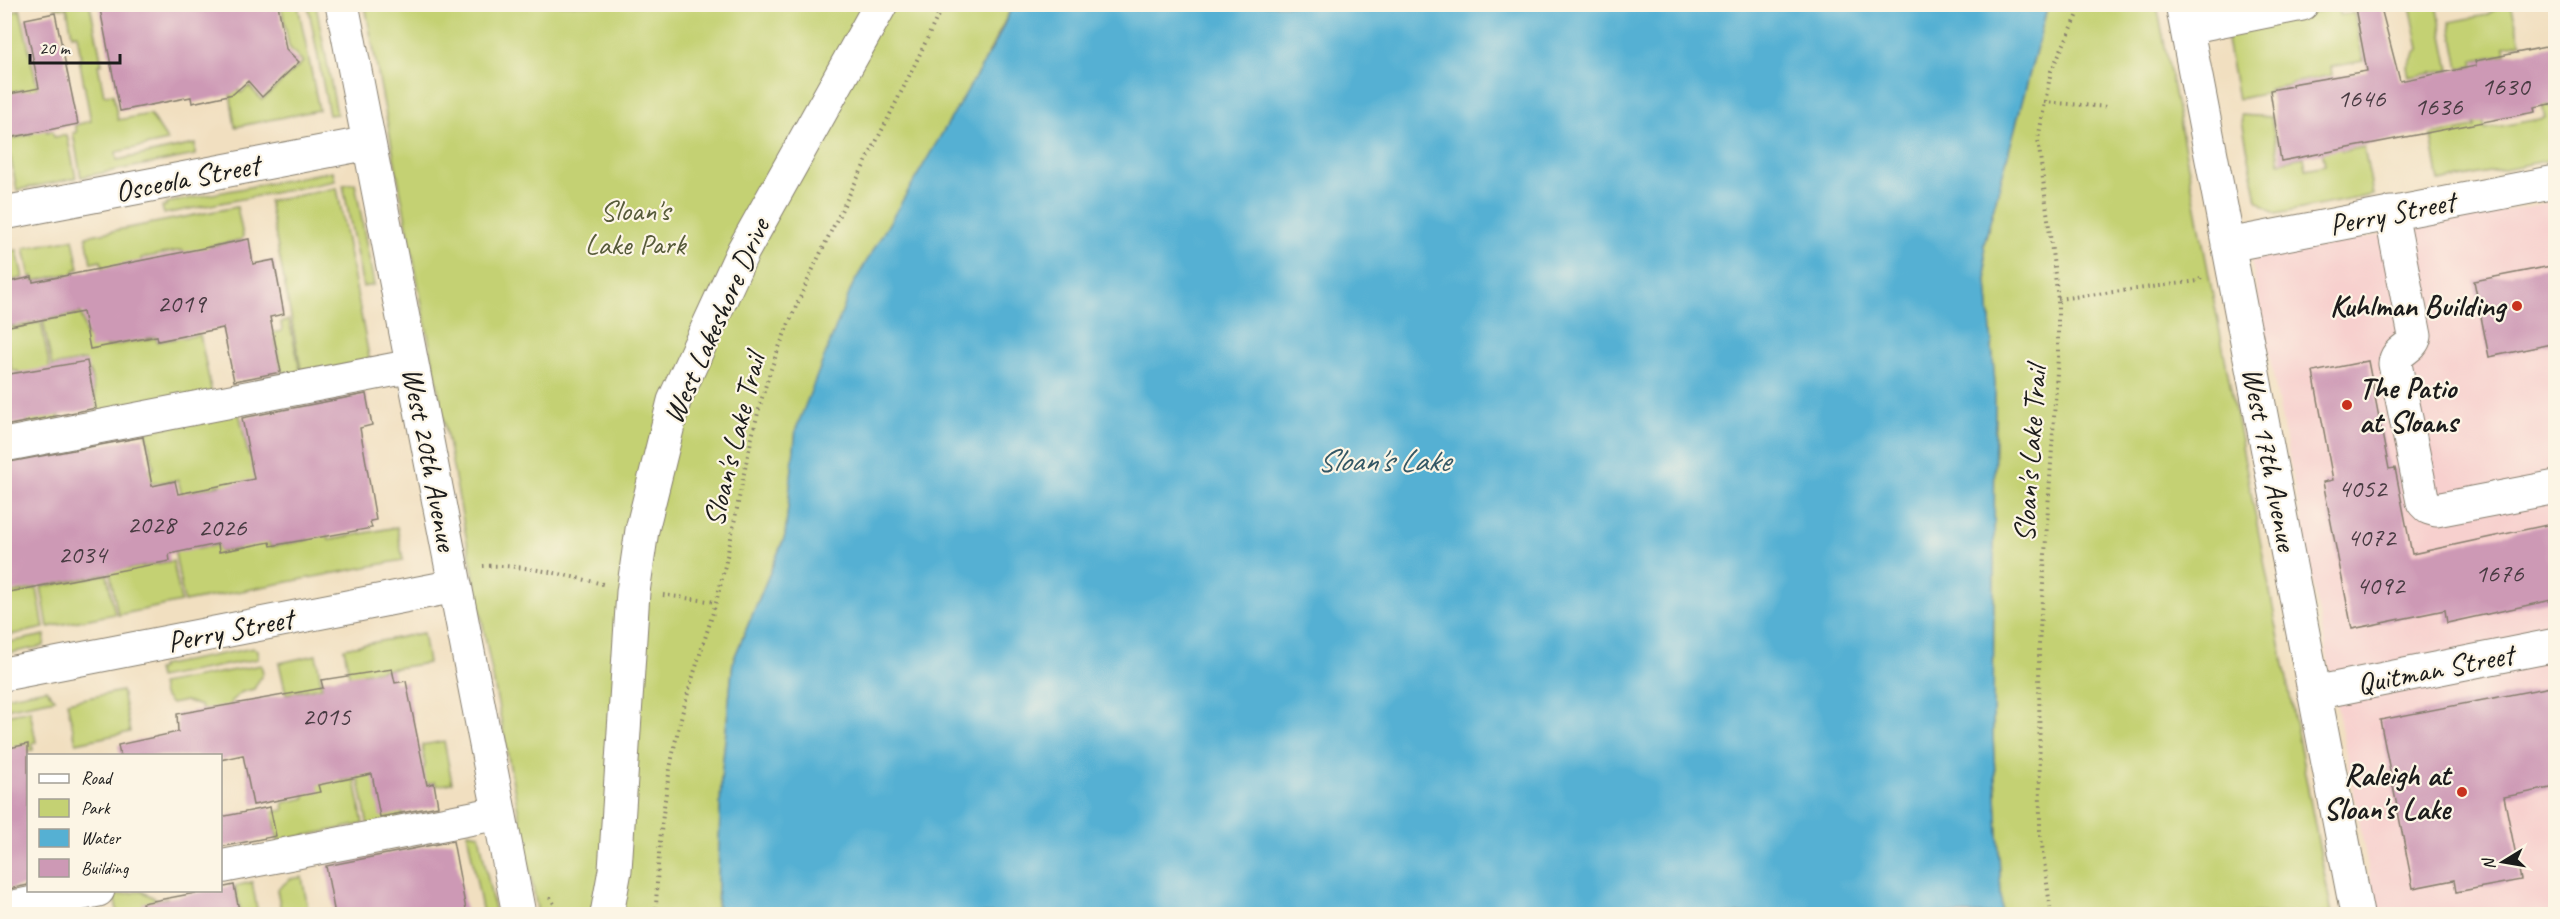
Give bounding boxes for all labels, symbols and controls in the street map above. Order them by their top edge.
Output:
scale bar [30,27,120,65]
text: 20 m [39,37,72,59]
house number: 1630 [2481,69,2531,103]
house number: 1646 [2337,81,2386,115]
house number: 1636 [2414,89,2463,123]
street label: Osceola Street [112,145,266,211]
street label: Perry Street [2326,181,2462,244]
park label: Sloan's Lake Park [585,191,687,263]
street label: West Lakeshore Drive [654,210,779,429]
house number: 2019 [157,286,207,320]
place label: Kuhlman Building [2330,287,2508,325]
marker: Kuhlman Building [2510,299,2524,313]
street label: Sloan's Lake Trail [694,345,775,530]
street label: Sloan's Lake Trail [2005,360,2055,543]
street label: West 20th Avenue [394,364,467,556]
street label: West 17th Avenue [2234,364,2307,556]
place label: The Patio at Sloans [2359,369,2461,441]
marker: The Patio at Sloans [2340,398,2354,412]
water label: Sloan's Lake [1317,440,1454,481]
house number: 4052 [2338,471,2388,505]
house number: 2028 [127,507,178,541]
house number: 2026 [198,510,247,544]
house number: 4072 [2347,520,2397,554]
house number: 2034 [58,537,109,571]
house number: 1676 [2475,556,2524,590]
house number: 4092 [2356,568,2406,602]
street label: Perry Street [164,598,300,661]
street label: Quitman Street [2354,634,2520,703]
house number: 2015 [302,699,352,733]
legend [27,754,222,892]
place label: Raleigh at Sloan's Lake [2324,756,2453,828]
text: Road [81,767,114,789]
marker: Raleigh at Sloan's Lake [2455,785,2469,799]
text: Park [81,797,111,819]
text: Water [81,827,122,849]
north arrow [2473,832,2533,892]
text: N [2478,855,2500,871]
text: Building [81,857,130,879]

